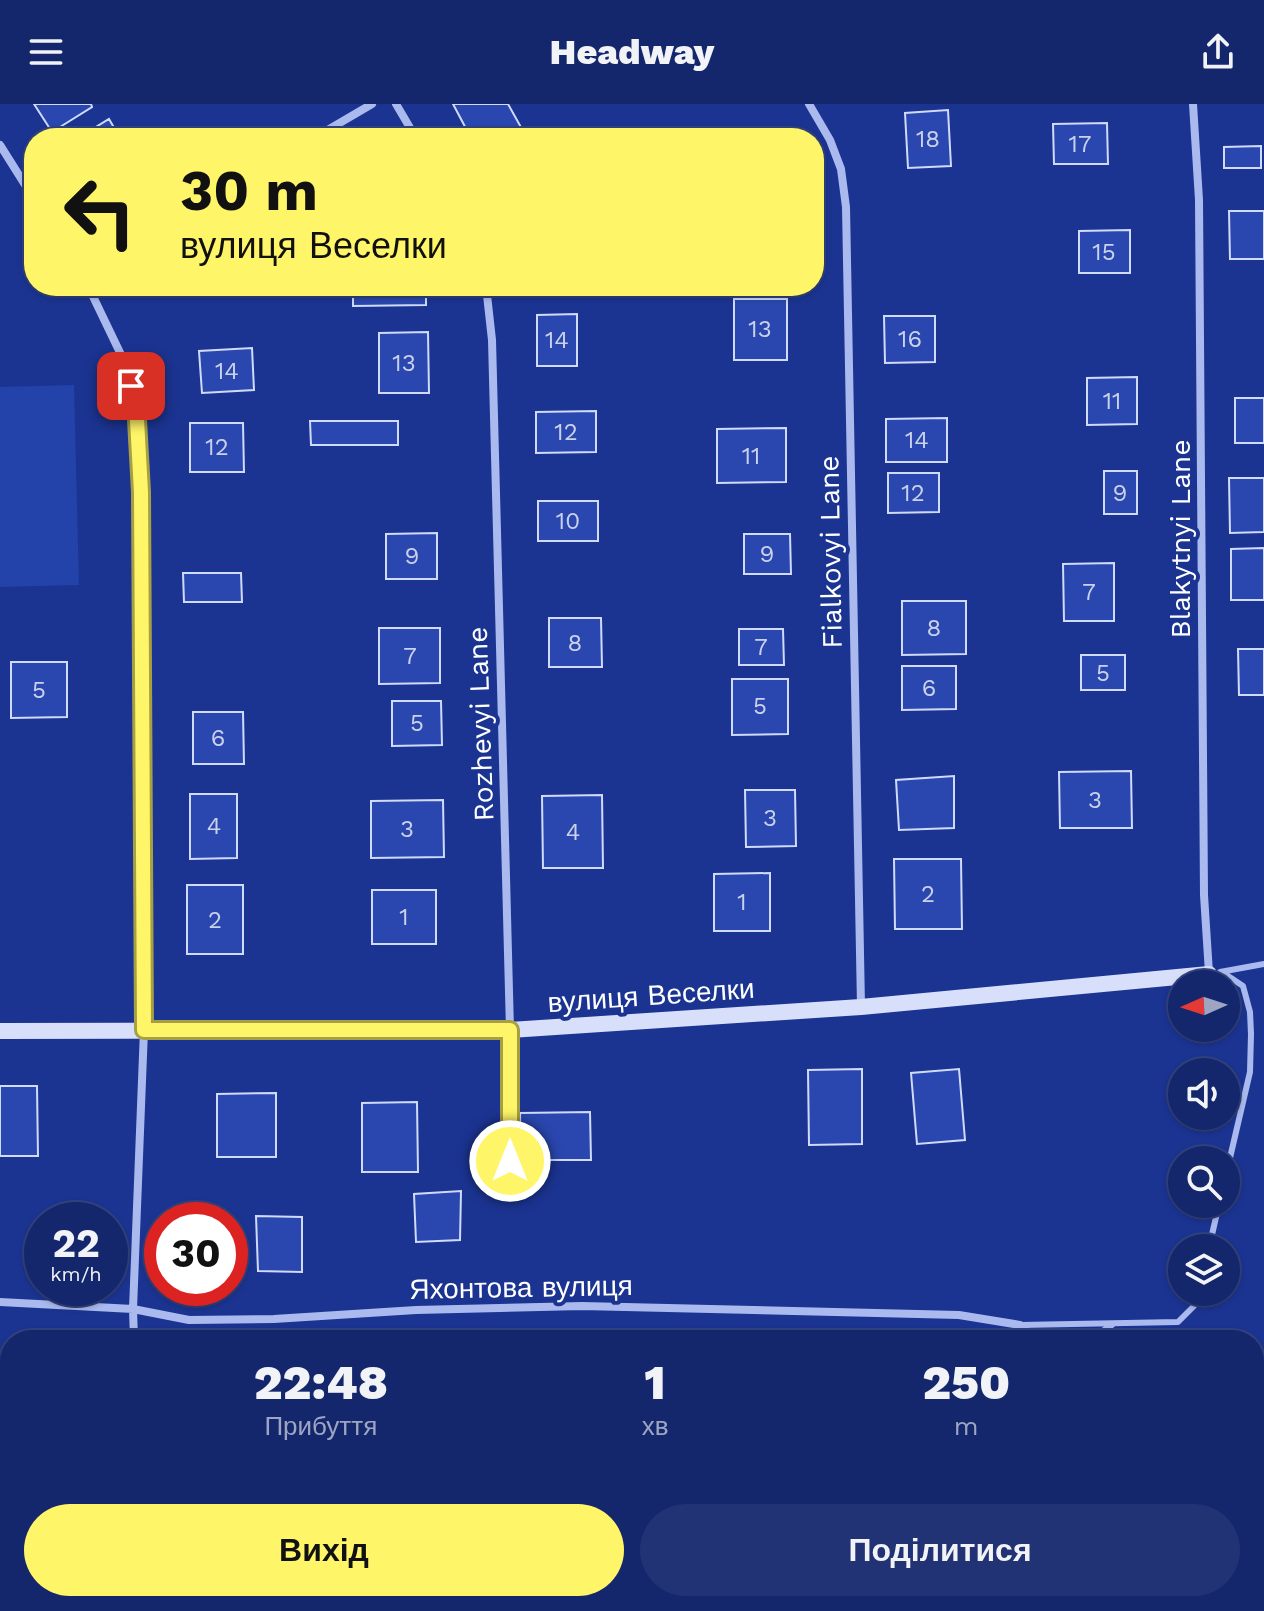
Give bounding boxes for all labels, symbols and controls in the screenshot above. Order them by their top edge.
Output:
icon: menu [24,30,68,74]
icon: share [1196,30,1240,74]
text: Headway [550,31,714,73]
house number: 18 [916,125,940,153]
house number: 17 [1069,130,1091,158]
text: 30 m [180,158,318,224]
icon: left [48,160,152,264]
text: вулиця Веселки [180,225,447,267]
house number: 15 [1092,238,1116,266]
house number: 13 [748,315,772,343]
house number: 16 [898,325,922,353]
house number: 14 [545,326,569,354]
house number: 13 [392,349,416,377]
pin [97,352,165,420]
house number: 14 [215,357,239,385]
icon: arrive [109,364,153,408]
house number: 11 [1103,387,1121,415]
house number: 12 [554,418,578,446]
house number: 14 [905,426,929,454]
house number: 12 [205,433,229,461]
street label: Blakytnyi Lane [1164,439,1197,639]
house number: 11 [742,442,760,470]
street label: Fialkovyi Lane [812,455,849,649]
house number: 12 [901,479,925,507]
house number: 9 [1113,479,1127,507]
house number: 10 [556,507,580,535]
house number: 9 [760,540,774,568]
house number: 9 [405,542,419,570]
house number: 7 [1082,578,1096,606]
house number: 8 [927,614,941,642]
street label: Rozhevyi Lane [461,626,500,822]
house number: 8 [568,629,582,657]
house number: 7 [754,633,768,661]
house number: 7 [403,642,417,670]
house number: 5 [1096,659,1110,687]
house number: 6 [922,674,936,702]
house number: 5 [32,676,46,704]
house number: 5 [753,692,767,720]
house number: 5 [410,709,424,737]
house number: 6 [211,724,225,752]
house number: 3 [1088,786,1102,814]
house number: 3 [763,804,777,832]
house number: 4 [207,812,221,840]
house number: 3 [400,815,414,843]
house number: 4 [566,818,580,846]
house number: 2 [921,880,935,908]
house number: 1 [737,888,747,916]
house number: 1 [399,903,409,931]
house number: 2 [208,906,222,934]
north arrow [1168,970,1240,1042]
map controls [1168,970,1240,1306]
street label: вулиця Веселки [546,972,756,1019]
button: sound [1168,1058,1240,1130]
position arrow [468,1119,552,1203]
button: search [1168,1146,1240,1218]
speed limit sign: 30 [144,1202,248,1306]
text: 22 [52,1220,100,1267]
button: layers [1168,1234,1240,1306]
text: km/h [50,1262,102,1286]
street label: Яхонтова вулиця [409,1269,633,1306]
text: 22:48 [254,1354,388,1411]
text: 1 [644,1354,666,1411]
text: 250 [922,1354,1010,1411]
text: Прибуття [264,1411,377,1441]
text: хв [642,1411,668,1441]
text: m [954,1411,979,1441]
button: Вихід [24,1504,624,1596]
button: Поділитися [640,1504,1240,1596]

